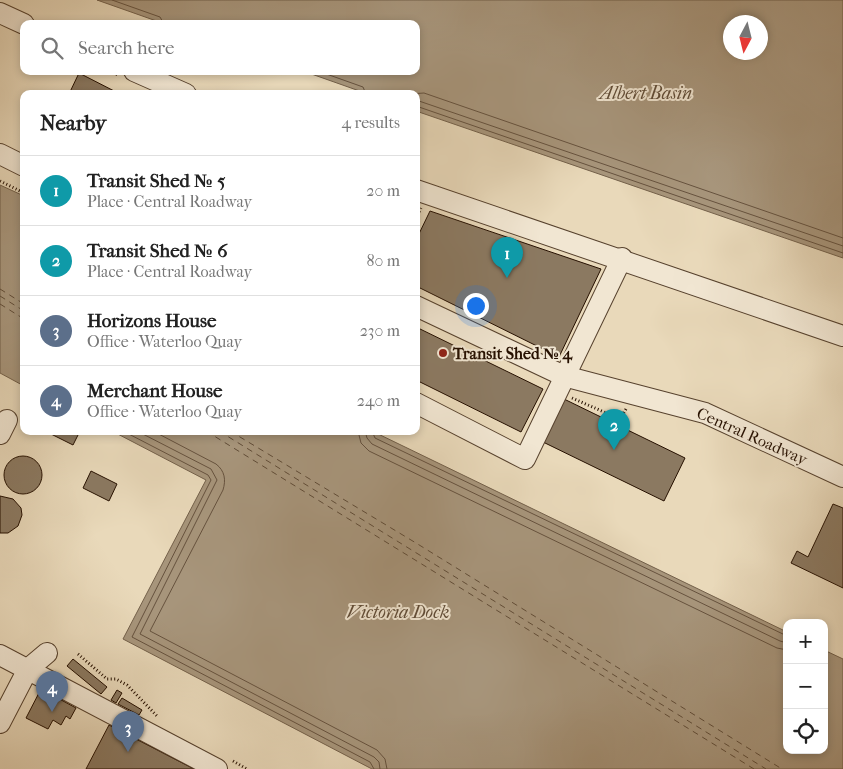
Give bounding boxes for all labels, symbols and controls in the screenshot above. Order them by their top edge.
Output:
north arrow [723,15,768,60]
search box [20,20,420,75]
icon: search [38,34,66,62]
text: Search here [78,37,174,59]
water label: Albert Basin [598,83,692,104]
text: Nearby [40,111,106,135]
text: 4 results [342,113,400,132]
text: Transit Shed № 5 [87,170,225,192]
text: 1 [53,181,59,200]
text: 20 m [366,181,400,200]
text: Place · Central Roadway [87,192,252,211]
pin: 1 [491,237,523,278]
text: Transit Shed № 6 [87,240,227,262]
text: 2 [52,251,60,270]
text: 80 m [366,251,400,270]
text: Place · Central Roadway [87,262,252,281]
your location [463,293,489,319]
text: Horizons House [87,310,216,332]
text: 3 [53,321,59,340]
text: 230 m [360,321,400,340]
text: Office · Waterloo Quay [87,332,242,351]
place label: Transit Shed № 4 [452,344,574,364]
marker: Transit Shed № 4 [437,347,449,359]
text: Merchant House [87,380,223,402]
text: 4 [51,391,61,410]
text: 240 m [357,391,400,410]
text: Office · Waterloo Quay [87,402,242,421]
street label: Central Roadway [694,403,810,469]
pin: 2 [598,409,630,450]
water label: Victoria Dock [347,602,449,623]
map controls [783,619,828,754]
button: + [783,619,828,664]
button: − [783,664,828,709]
pin: 4 [36,671,68,712]
button: locate [783,709,828,754]
pin: 3 [112,711,144,752]

